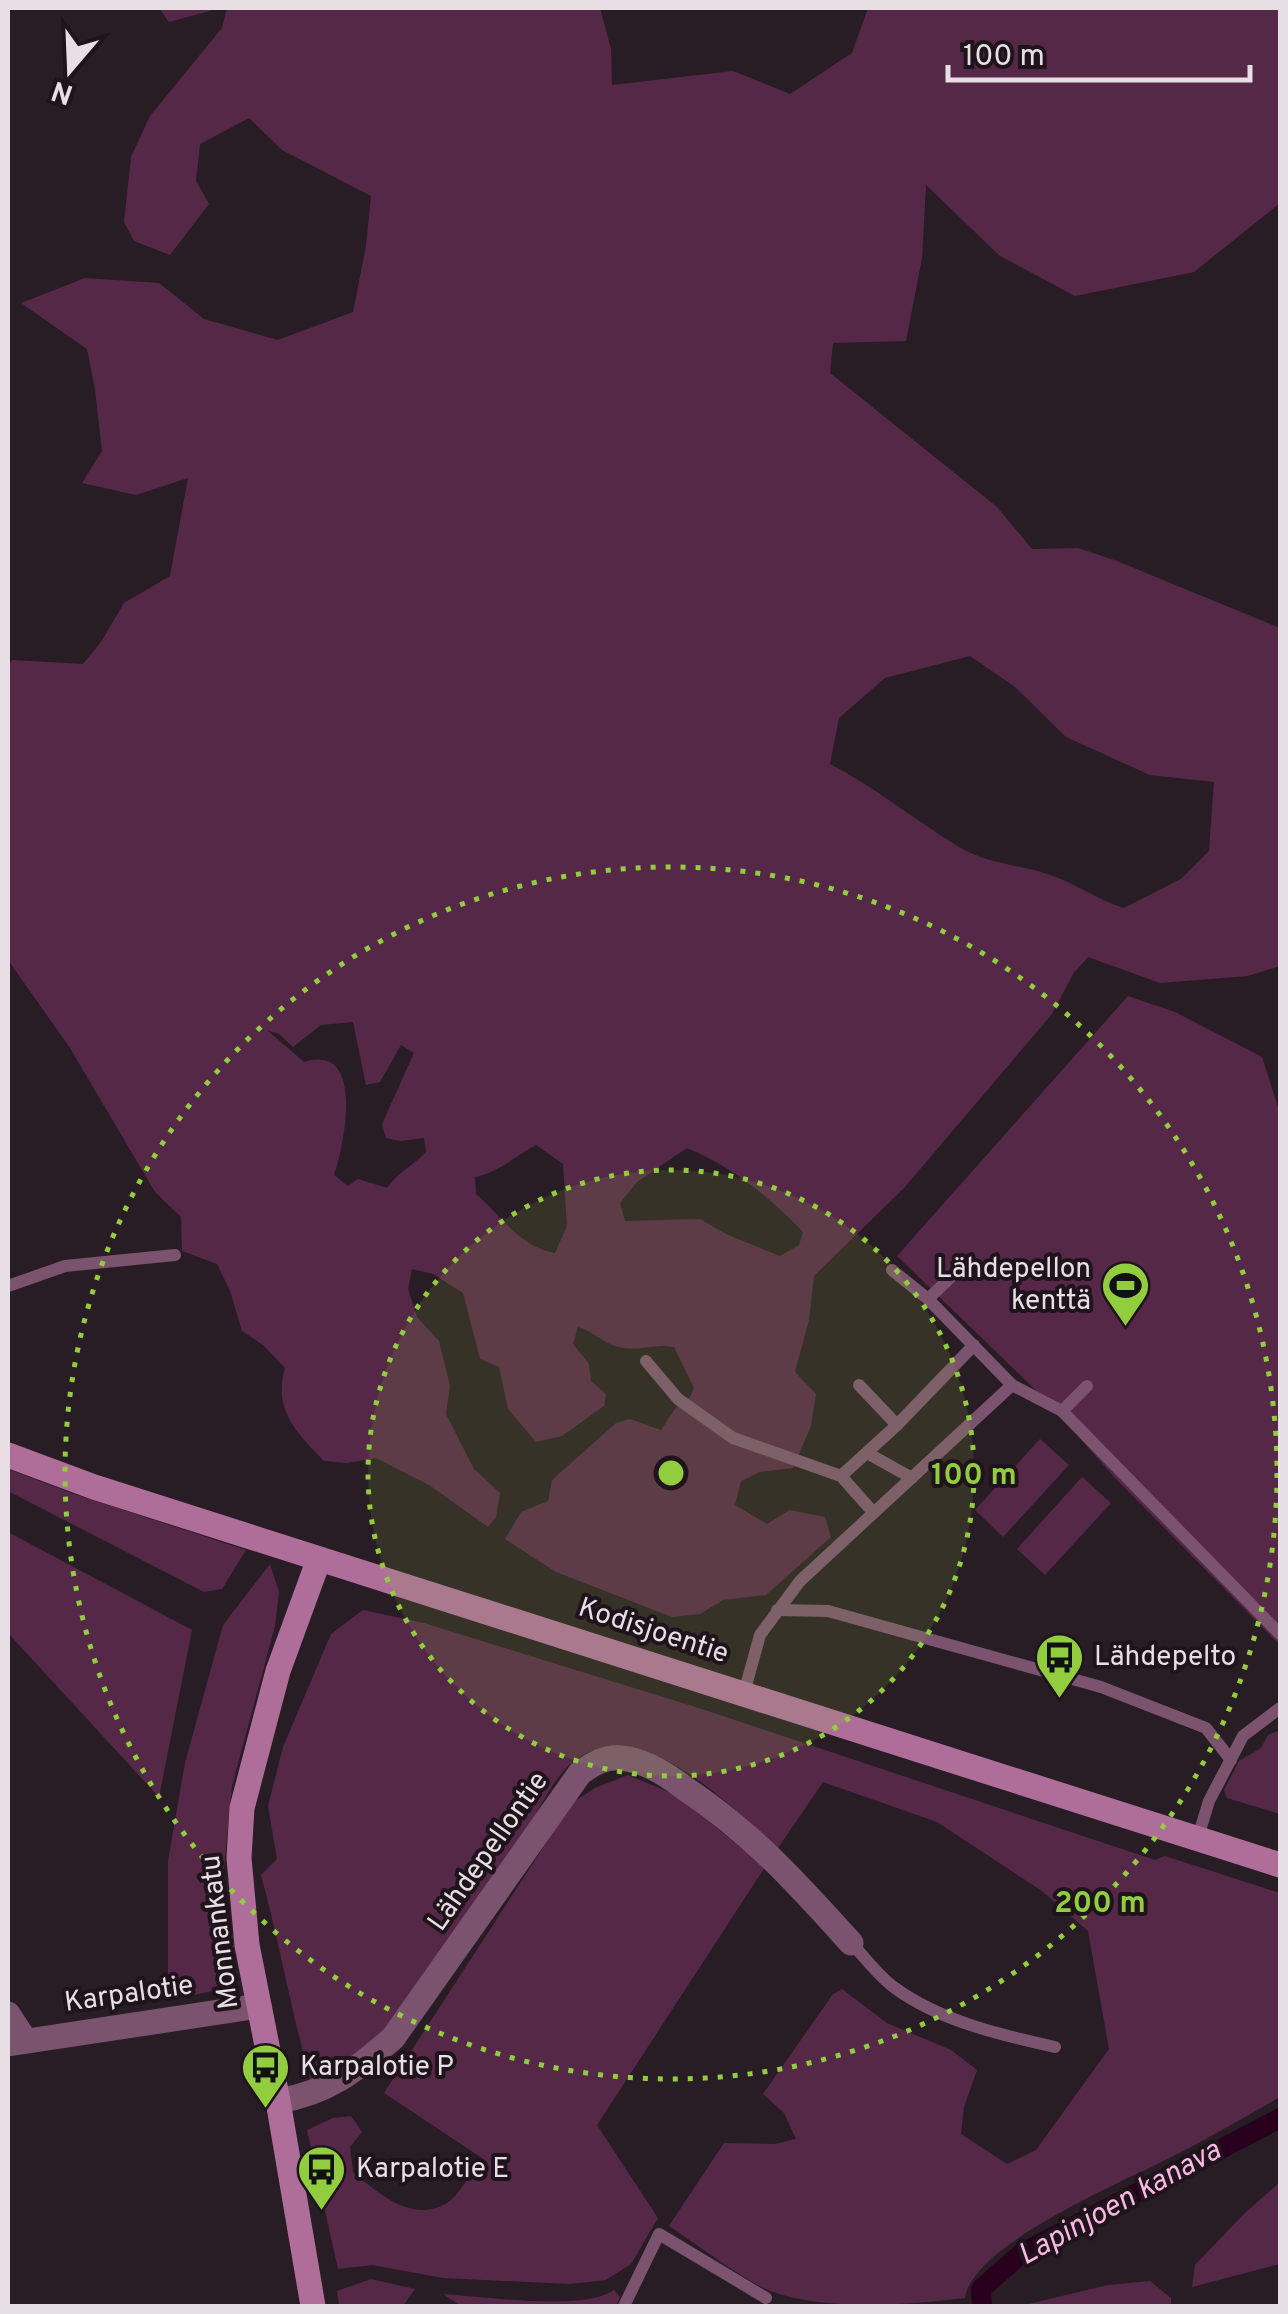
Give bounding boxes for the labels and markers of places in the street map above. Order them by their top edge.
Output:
place label: Lähdepellon kenttä [936,1252,1091,1320]
sports icon: Lähdepellon kenttä [1100,1260,1152,1328]
centre of rings [653,1455,689,1491]
bus stop icon: Lähdepelto [1033,1632,1085,1700]
place label: Lähdepelto [1094,1640,1236,1676]
bus stop icon: Karpalotie P [239,2042,291,2110]
place label: Karpalotie P [300,2050,454,2086]
bus stop icon: Karpalotie E [295,2144,347,2212]
place label: Karpalotie E [356,2152,509,2188]

